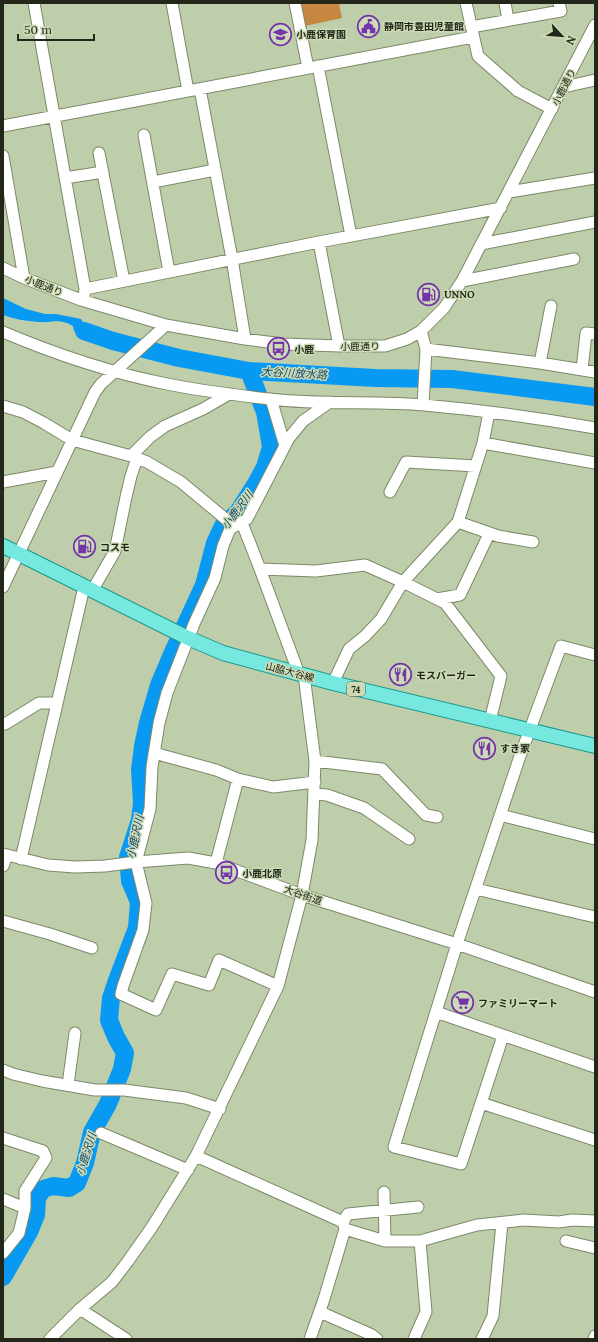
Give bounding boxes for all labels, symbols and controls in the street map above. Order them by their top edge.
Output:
public building icon: 静岡市豊田児童館 [355,13,381,39]
scale bar [18,16,94,42]
north arrow [542,16,582,56]
place label: 静岡市豊田児童館 [384,20,464,33]
school or university icon: 小鹿保育園 [267,21,293,47]
text: 50 m [24,22,52,37]
place label: 小鹿保育園 [296,28,346,41]
text: N [563,33,579,48]
street label: 小鹿通り [549,66,579,108]
street label: 小鹿通り [23,272,65,300]
fuel station icon: UNNO [415,281,441,307]
place label: UNNO [444,288,475,301]
bus stop icon: 小鹿 [265,336,291,362]
street label: 小鹿通り [340,340,380,353]
place label: 小鹿 [294,343,314,356]
water label: 大谷川放水路 [261,364,328,382]
water label: 小鹿沢川 [218,487,256,532]
fuel station icon: コスモ [72,534,98,560]
place label: コスモ [100,541,130,554]
street label: 山脇大谷線 [264,659,316,685]
restaurant icon: モスバーガー [387,662,413,688]
place label: モスバーガー [416,669,476,682]
road number: 74 [347,682,365,696]
restaurant icon: すき家 [472,735,498,761]
place label: すき家 [500,742,530,755]
water label: 小鹿沢川 [124,813,147,860]
bus stop icon: 小鹿北原 [214,860,240,886]
place label: 小鹿北原 [242,867,282,880]
street label: 大谷街道 [282,882,324,908]
supermarket icon: ファミリーマート [450,990,476,1016]
place label: ファミリーマート [478,997,558,1010]
water label: 小鹿沢川 [73,1130,99,1177]

